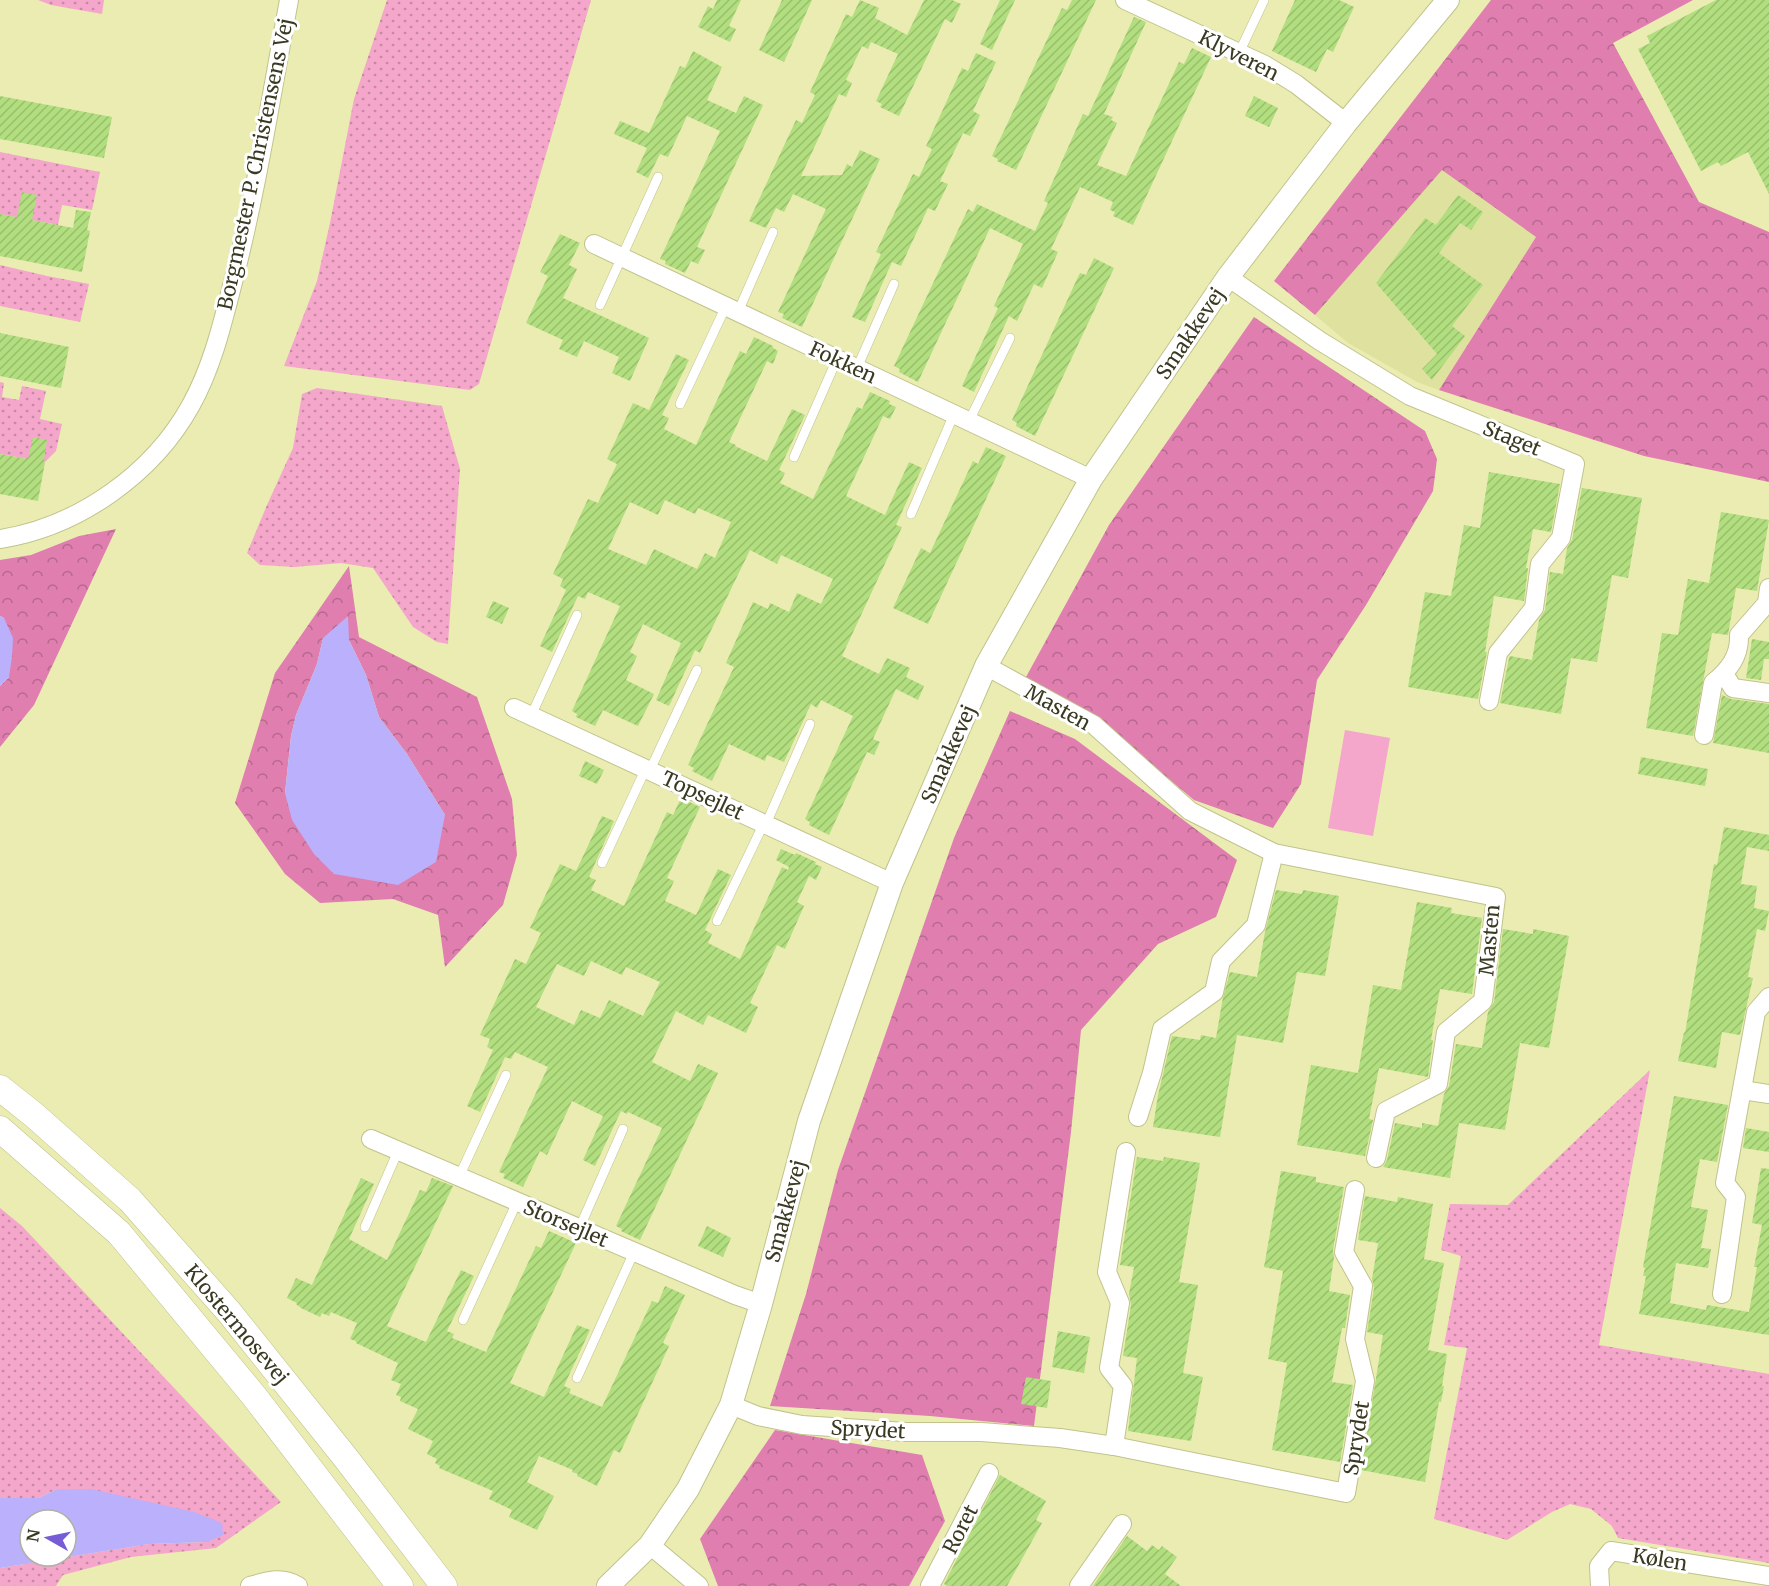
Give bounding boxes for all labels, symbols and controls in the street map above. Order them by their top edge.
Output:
street label: Borgmester P. Christensens Vej [212,16,298,312]
street label: Klyveren [1195,24,1283,86]
street label: Smakkevej [1150,282,1230,384]
street label: Fokken [805,336,881,388]
street label: Staget [1479,415,1545,461]
street label: Masten [1021,679,1095,735]
street label: Smakkevej [915,701,981,807]
street label: Topsejlet [658,765,748,825]
street label: Masten [1473,903,1505,977]
street label: Smakkevej [759,1157,811,1265]
street label: Storsejlet [520,1194,612,1252]
street label: Klostermosevej [180,1259,294,1389]
street label: Sprydet [1338,1399,1374,1477]
street label: Sprydet [830,1415,906,1443]
street label: Roret [937,1500,983,1558]
north arrow [18,1508,78,1568]
text: N [22,1527,44,1543]
street label: Kølen [1631,1542,1689,1576]

